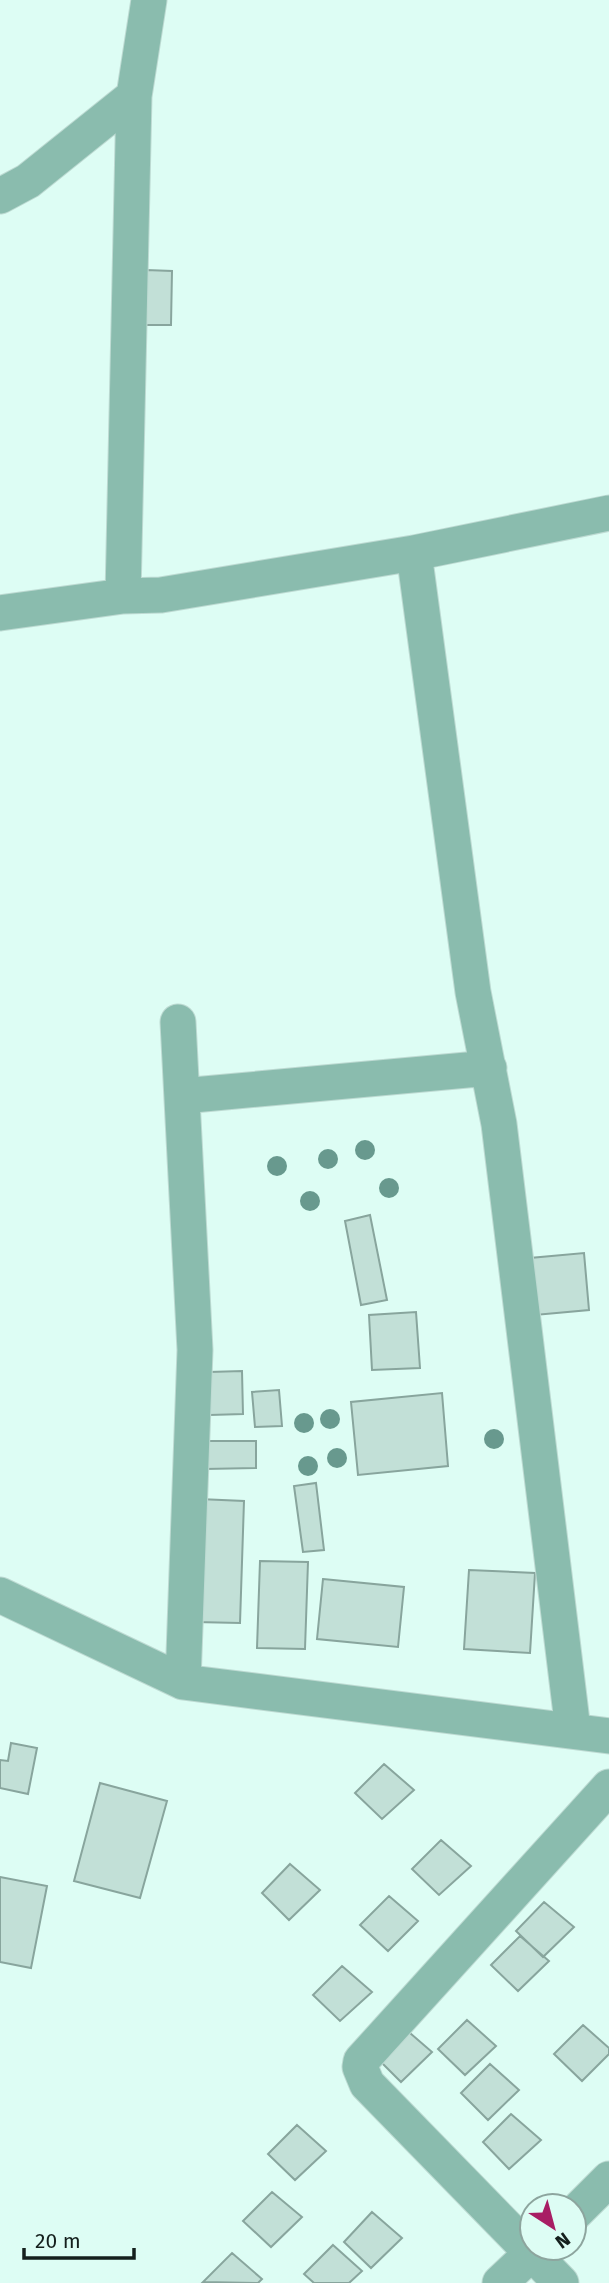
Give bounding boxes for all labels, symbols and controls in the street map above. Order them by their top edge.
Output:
north arrow [518,2192,588,2262]
scale bar [24,2216,135,2260]
text: N [551,2227,575,2253]
text: 20 m [35,2228,81,2254]

